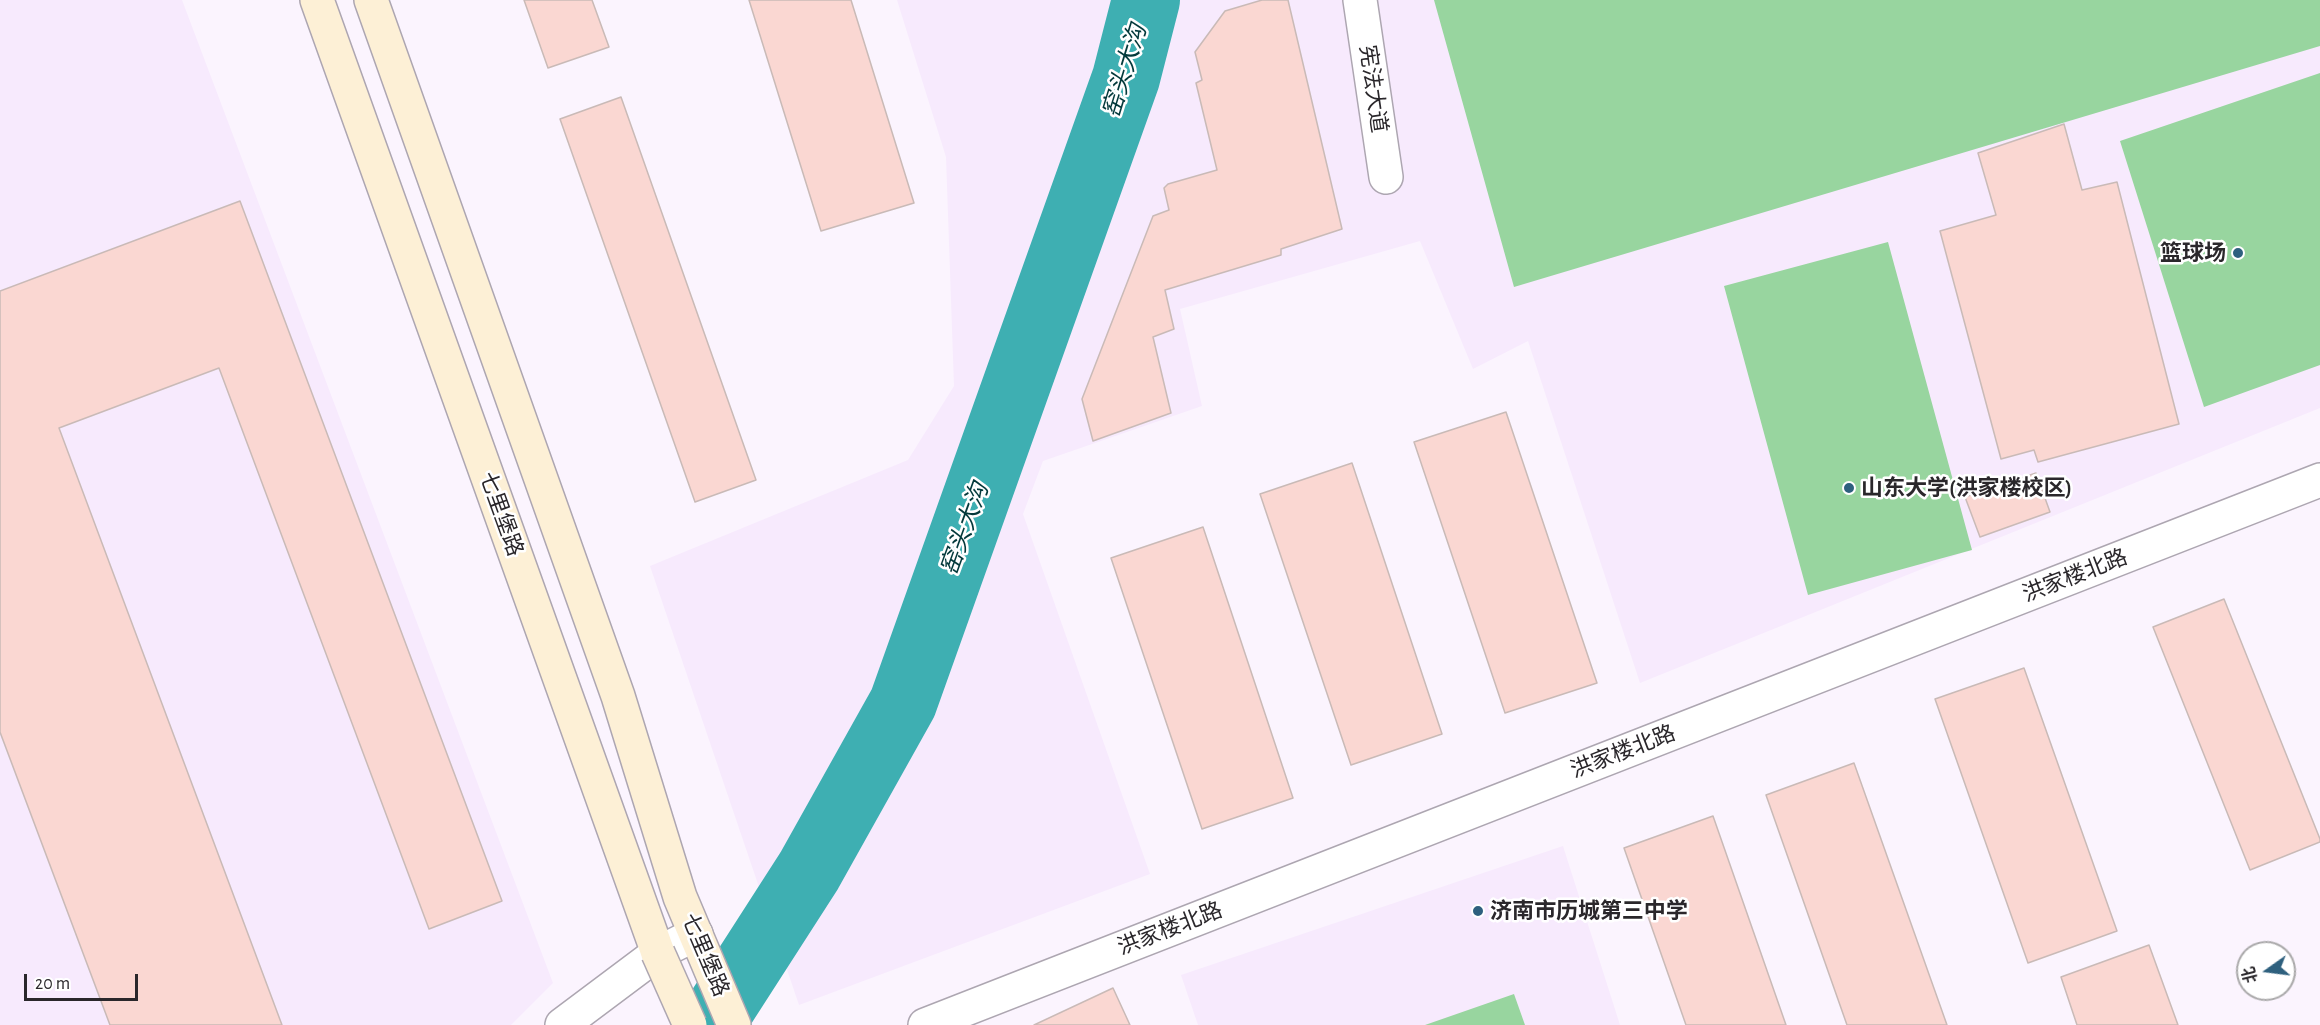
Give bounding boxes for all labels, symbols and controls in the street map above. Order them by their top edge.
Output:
water label: 窑头大沟 [1097,21,1153,121]
street label: 宪法大道 [1354,44,1392,134]
place label: 篮球场 [2160,240,2226,266]
marker: 篮球场 [2231,246,2245,260]
street label: 七里堡路 [474,468,528,560]
place label: 山东大学(洪家楼校区) [1861,475,2072,501]
water label: 窑头大沟 [935,479,995,579]
marker: 山东大学(洪家楼校区) [1842,481,1856,495]
street label: 洪家楼北路 [2019,544,2131,608]
street label: 洪家楼北路 [1567,720,1679,784]
street label: 洪家楼北路 [1114,897,1226,961]
place label: 济南市历城第三中学 [1490,898,1688,924]
marker: 济南市历城第三中学 [1471,904,1485,918]
street label: 七里堡路 [676,909,734,1001]
north arrow [2236,941,2296,1001]
scale bar [27,962,141,1000]
text: 北 [2241,965,2260,985]
text: 20 m [35,975,70,993]

